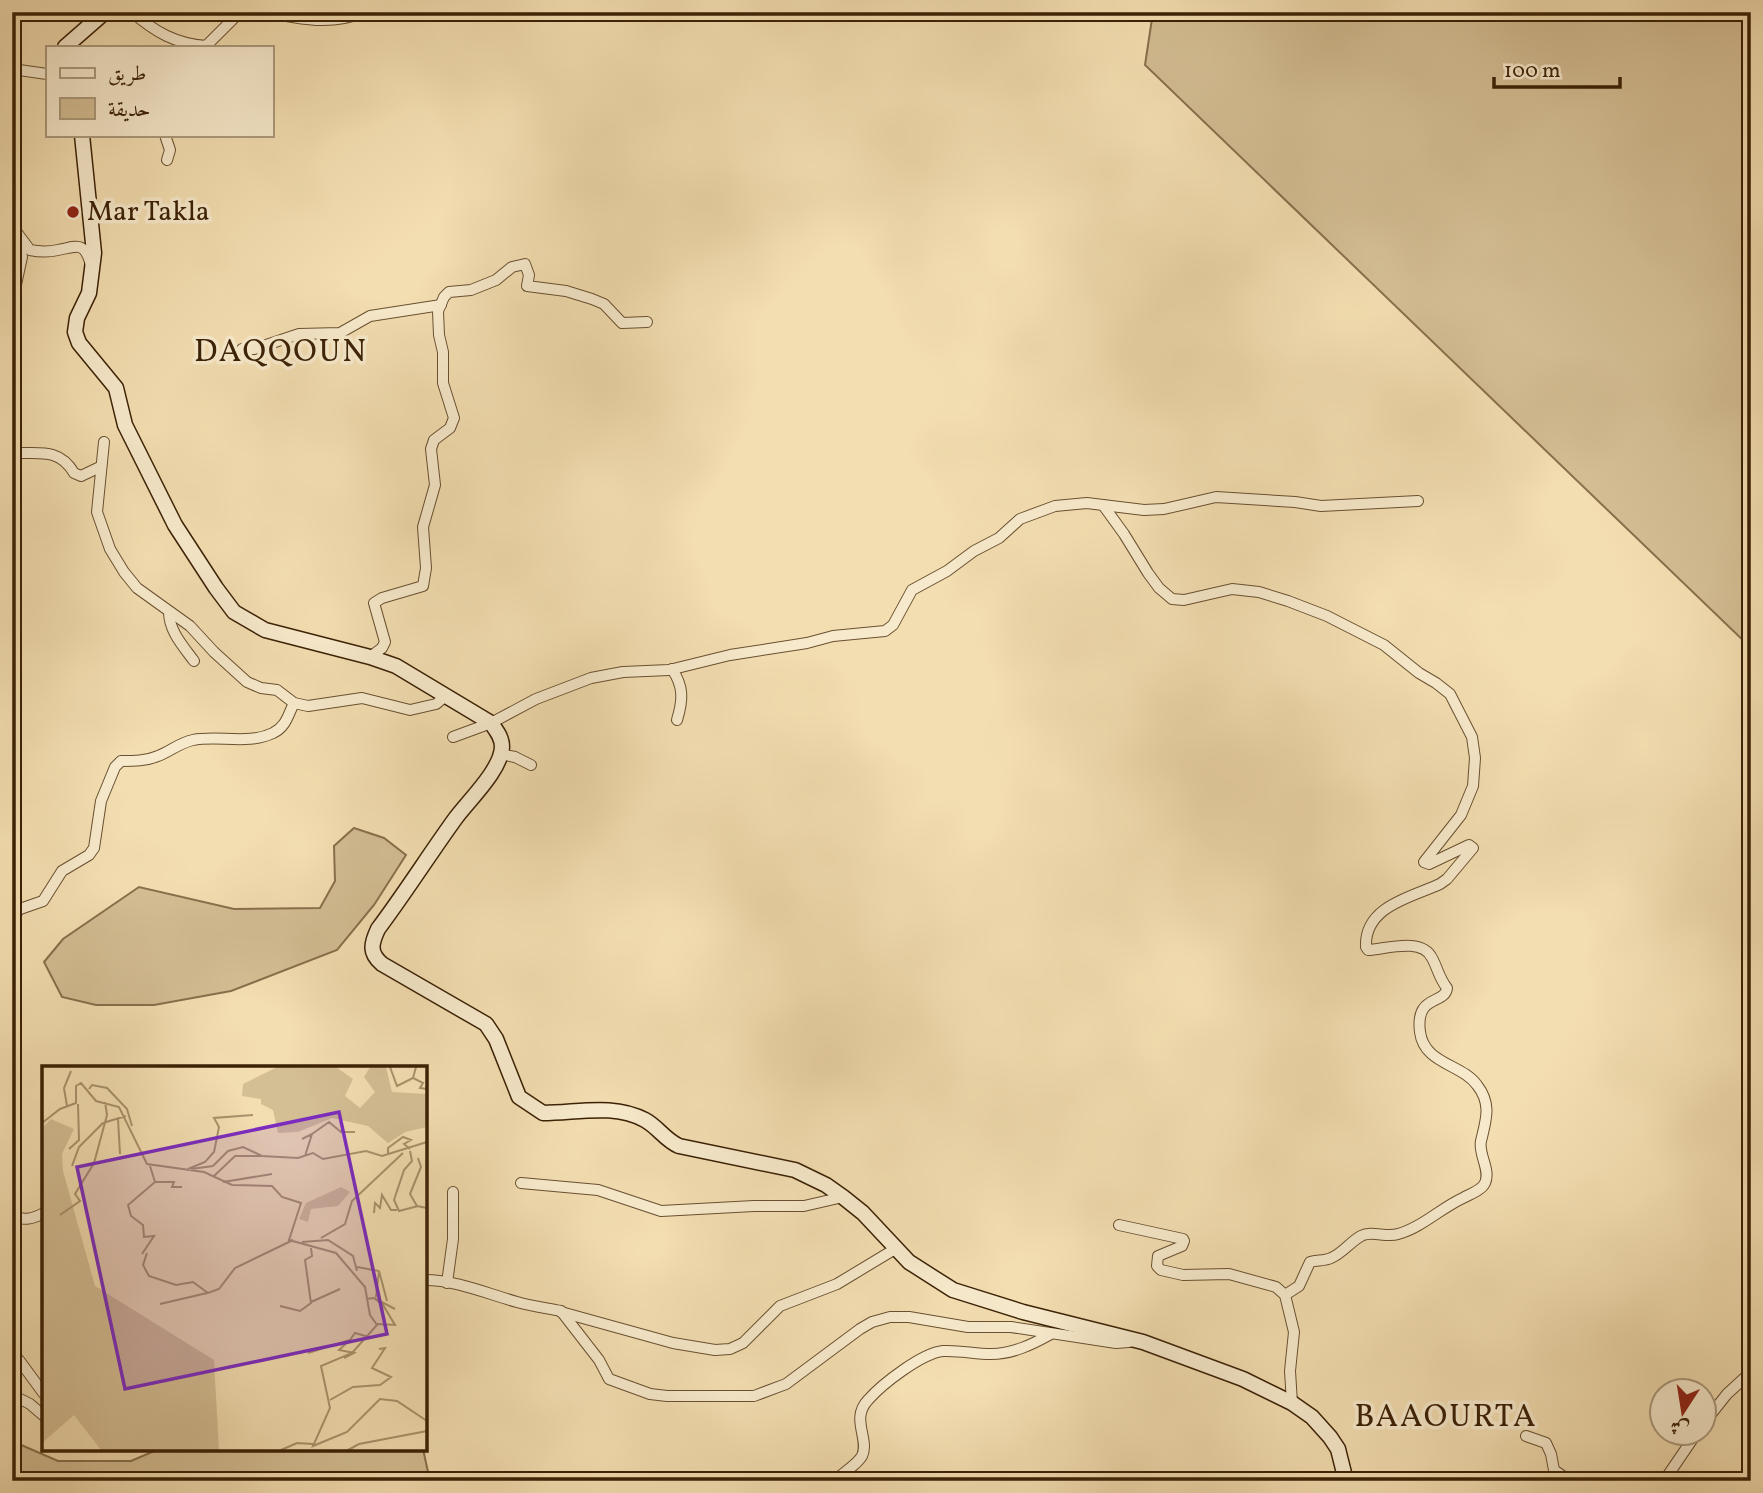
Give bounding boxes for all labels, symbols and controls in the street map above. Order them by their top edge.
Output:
legend [46,46,273,136]
scale bar [1494,46,1620,90]
text: 100 m [1504,57,1561,86]
text: طريق [108,60,146,89]
text: حديقة [108,96,151,125]
place label: Mar Takla [87,193,210,232]
marker: Mar Takla [65,204,81,220]
district label: DAQQOUN [194,331,368,375]
inset map [42,1066,427,1451]
north arrow [1648,1378,1718,1448]
district label: BAAOURTA [1354,1396,1538,1440]
text: ش [1668,1412,1692,1441]

